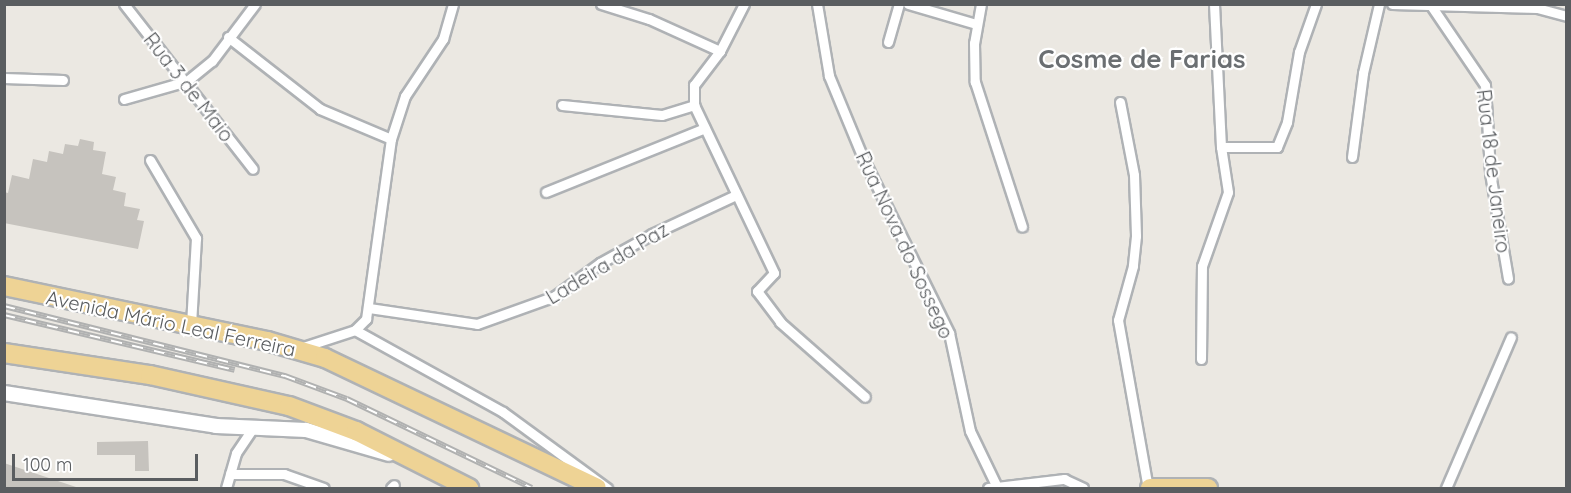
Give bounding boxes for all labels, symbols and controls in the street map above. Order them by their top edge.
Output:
street label: Rua 3 de Maio [139,28,239,146]
district label: Cosme de Farias [1038,43,1246,75]
street label: Rua 18 de Janeiro [1472,88,1516,254]
street label: Rua Nova do Sossego [851,148,959,342]
street label: Ladeira da Paz [541,217,673,309]
street label: Avenida Mário Leal Ferreira [44,285,298,361]
scale bar [15,442,201,480]
text: 100 m [23,453,72,476]

